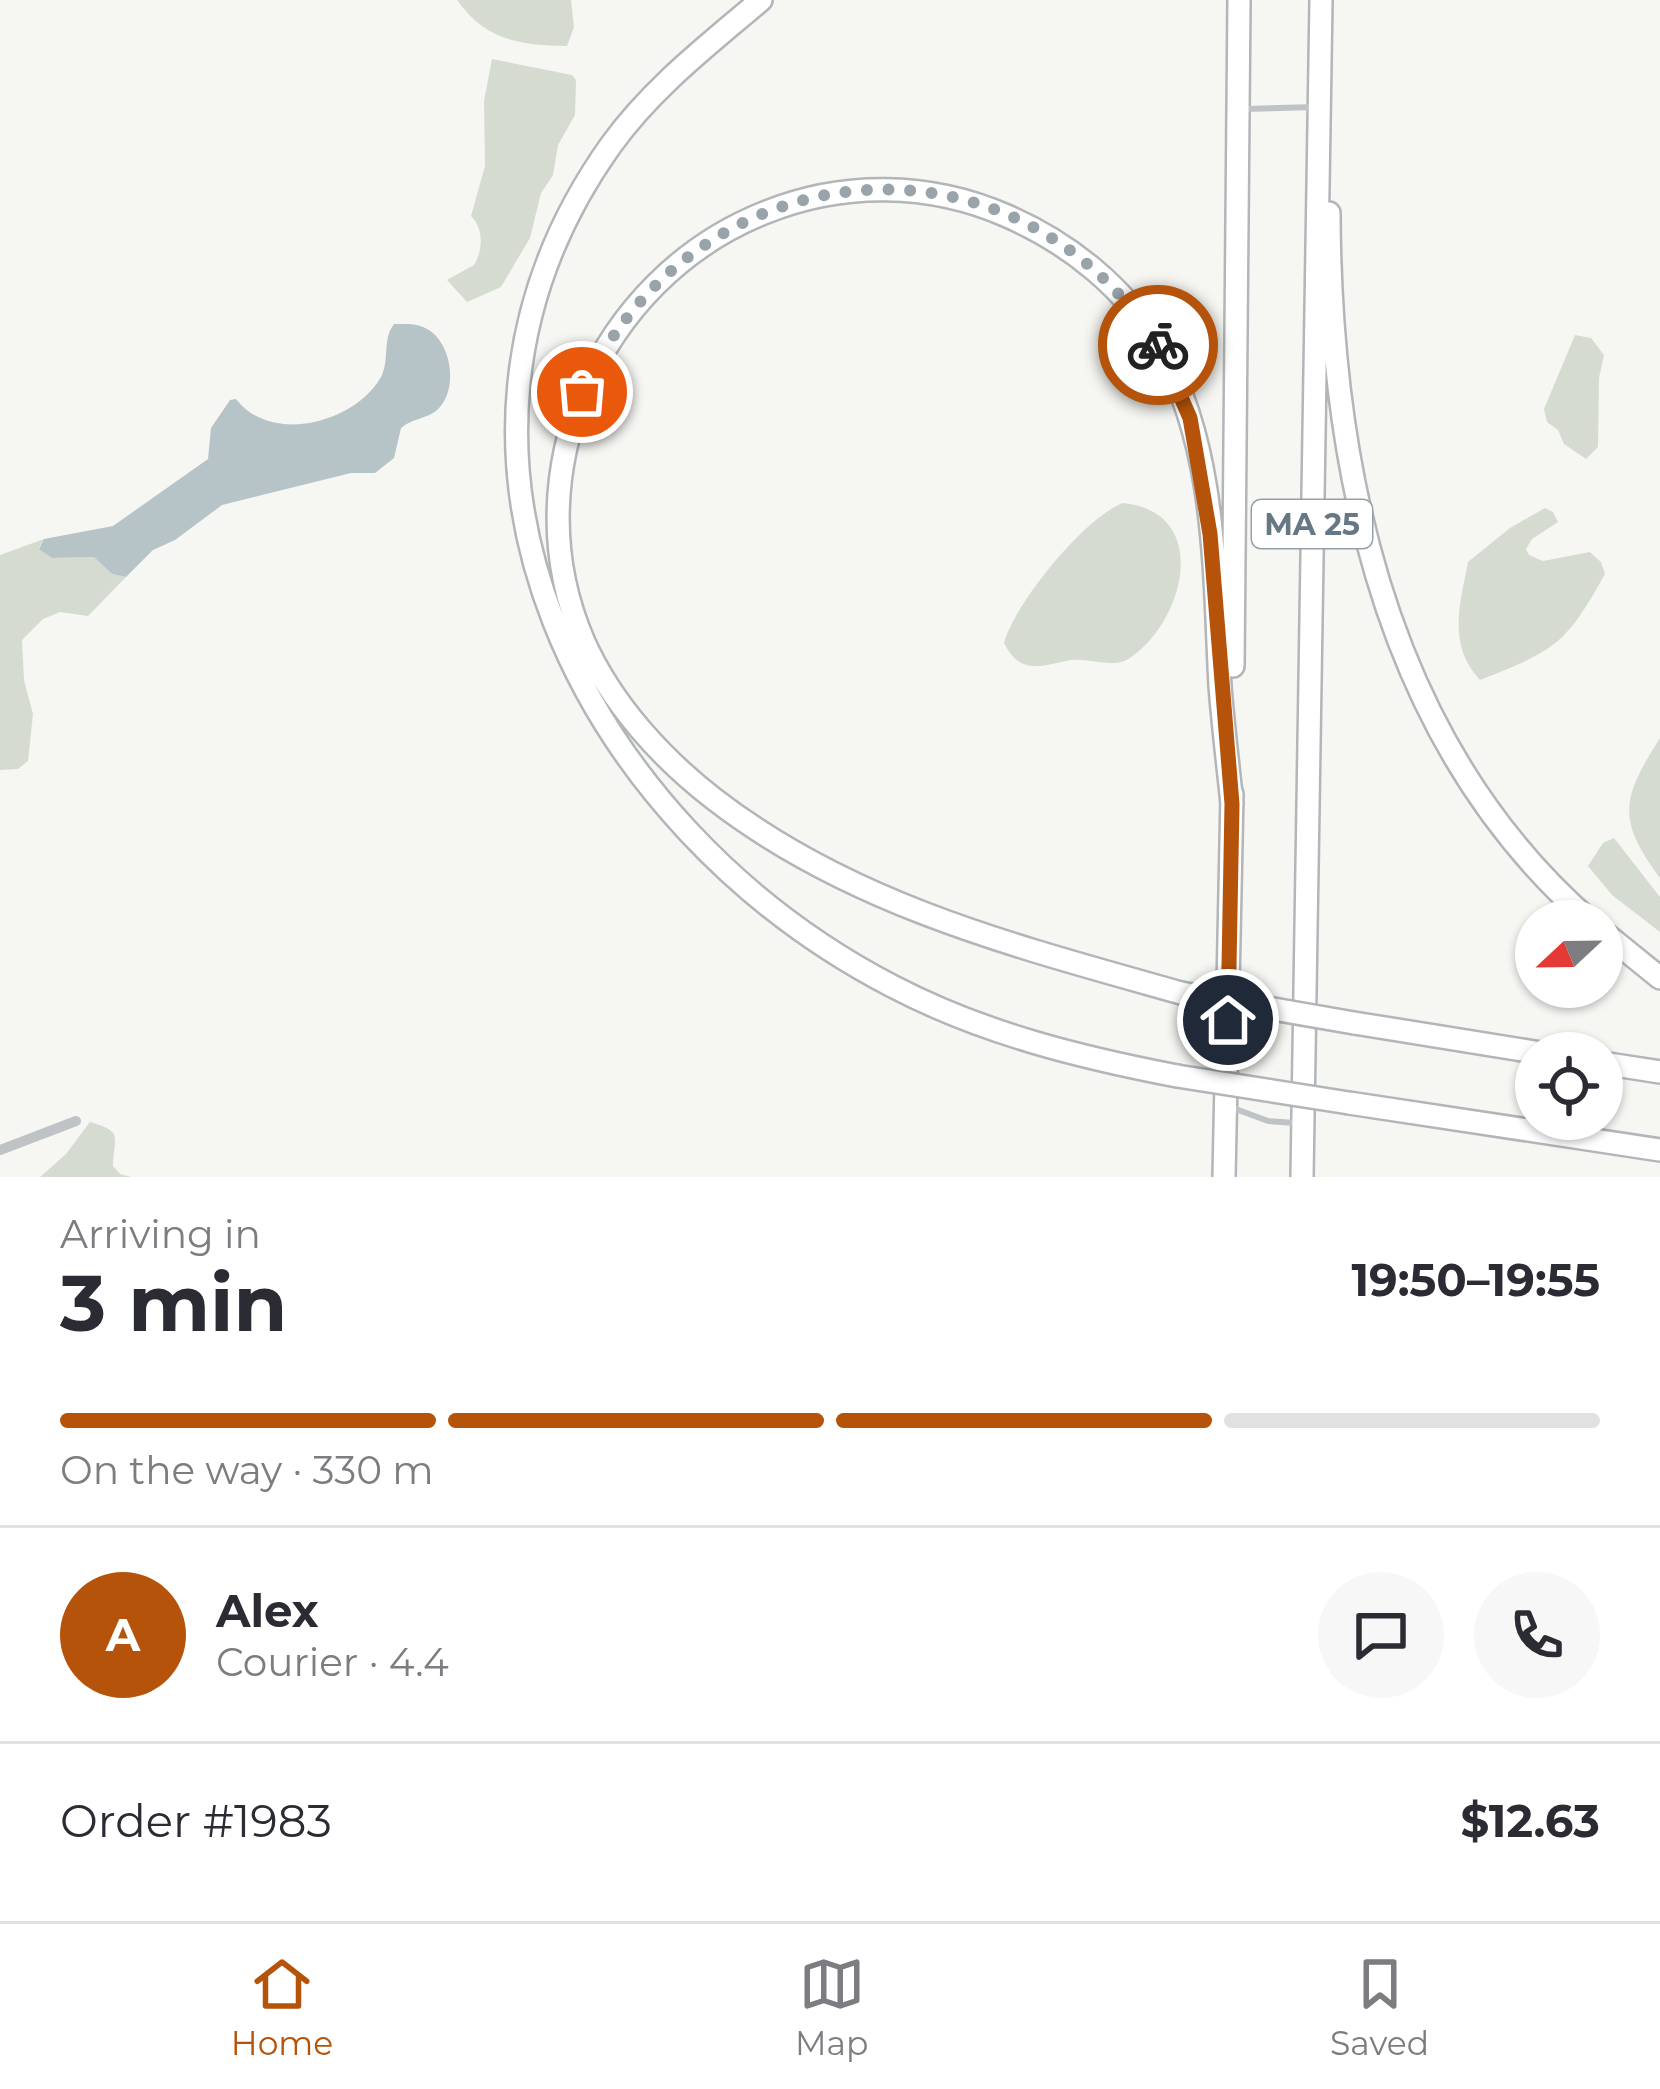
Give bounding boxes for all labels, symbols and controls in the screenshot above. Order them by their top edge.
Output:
courier [1098,285,1218,405]
icon: bike [1125,312,1191,378]
pin [531,341,633,443]
icon: bag [549,359,615,425]
road number: MA 25 [1252,500,1372,548]
north arrow [1515,900,1623,1008]
map controls [1515,900,1623,1140]
pin [1177,969,1279,1071]
icon: home [1195,987,1261,1053]
button: locate [1515,1032,1623,1140]
text: Arriving in [60,1210,261,1258]
text: 19:50–19:55 [1351,1252,1600,1307]
text: 3 min [60,1255,287,1351]
text: On the way · 330 m [60,1446,434,1494]
button: chat [1318,1572,1444,1698]
button: phone [1474,1572,1600,1698]
text: Alex [216,1583,319,1638]
text: A [106,1607,140,1662]
text: Courier · 4.4 [216,1638,449,1686]
text: Order #1983 [60,1793,332,1848]
text: $12.63 [1461,1793,1600,1848]
tab: Home [231,1951,333,2063]
tab: Map [795,1951,868,2063]
tab: Saved [1330,1951,1429,2063]

